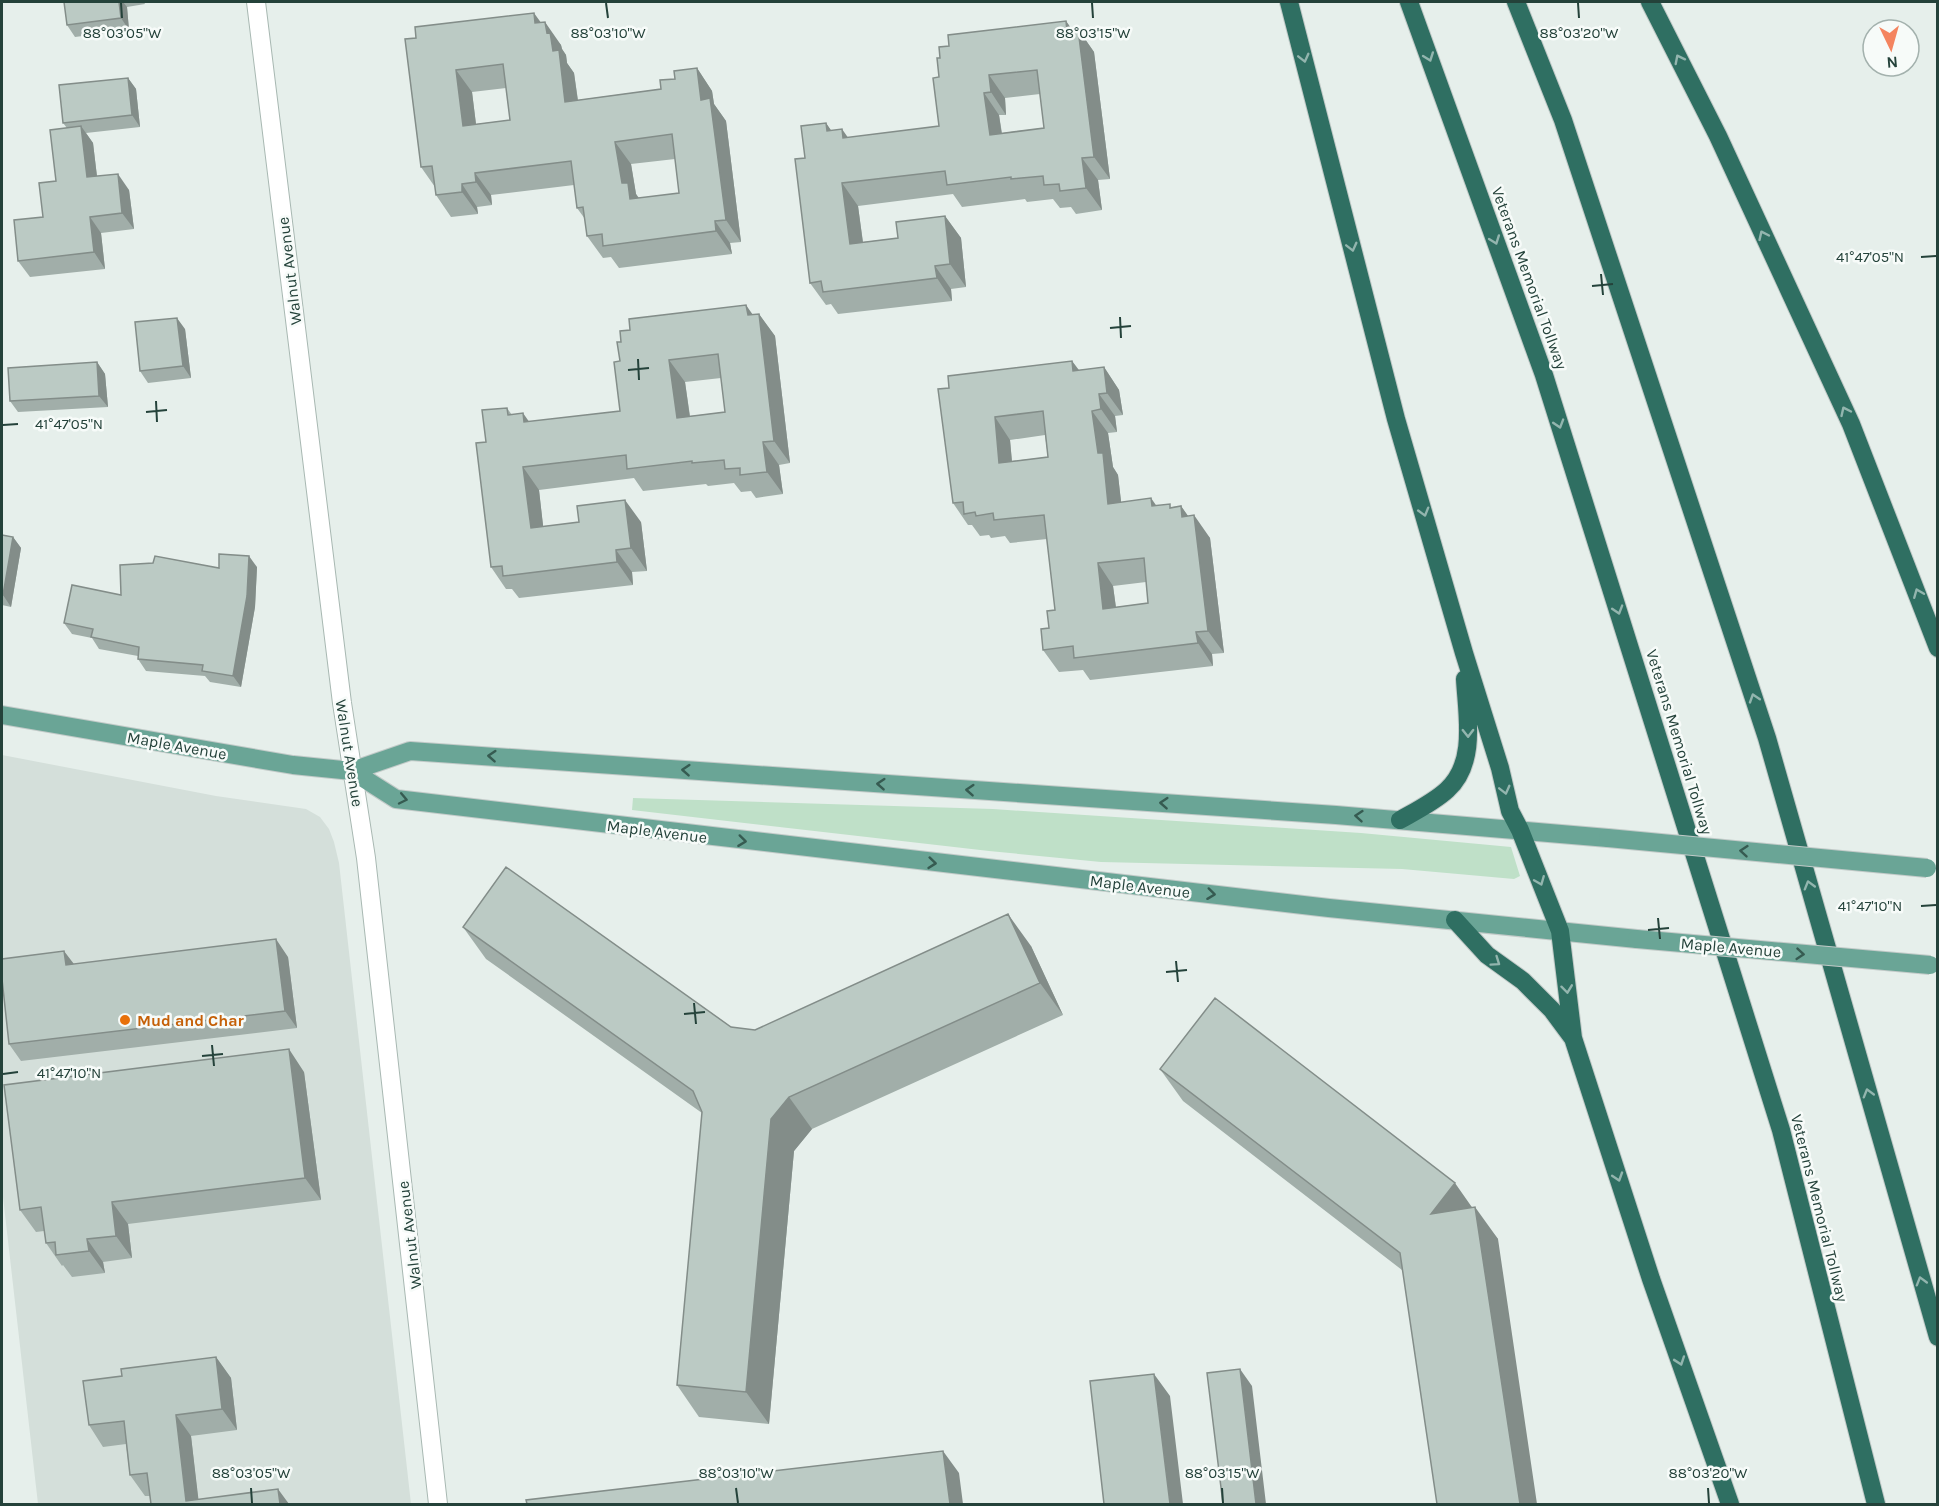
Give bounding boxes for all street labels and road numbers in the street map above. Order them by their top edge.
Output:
street label: Veterans Memorial Tollway [1488,184,1572,373]
street label: Walnut Avenue [273,216,306,326]
street label: Veterans Memorial Tollway [1642,647,1717,838]
street label: Walnut Avenue [332,698,367,808]
street label: Maple Avenue [126,727,228,764]
street label: Maple Avenue [606,816,708,847]
street label: Maple Avenue [1089,871,1191,902]
street label: Maple Avenue [1680,934,1782,961]
street label: Veterans Memorial Tollway [1787,1112,1852,1304]
street label: Walnut Avenue [393,1180,426,1290]

